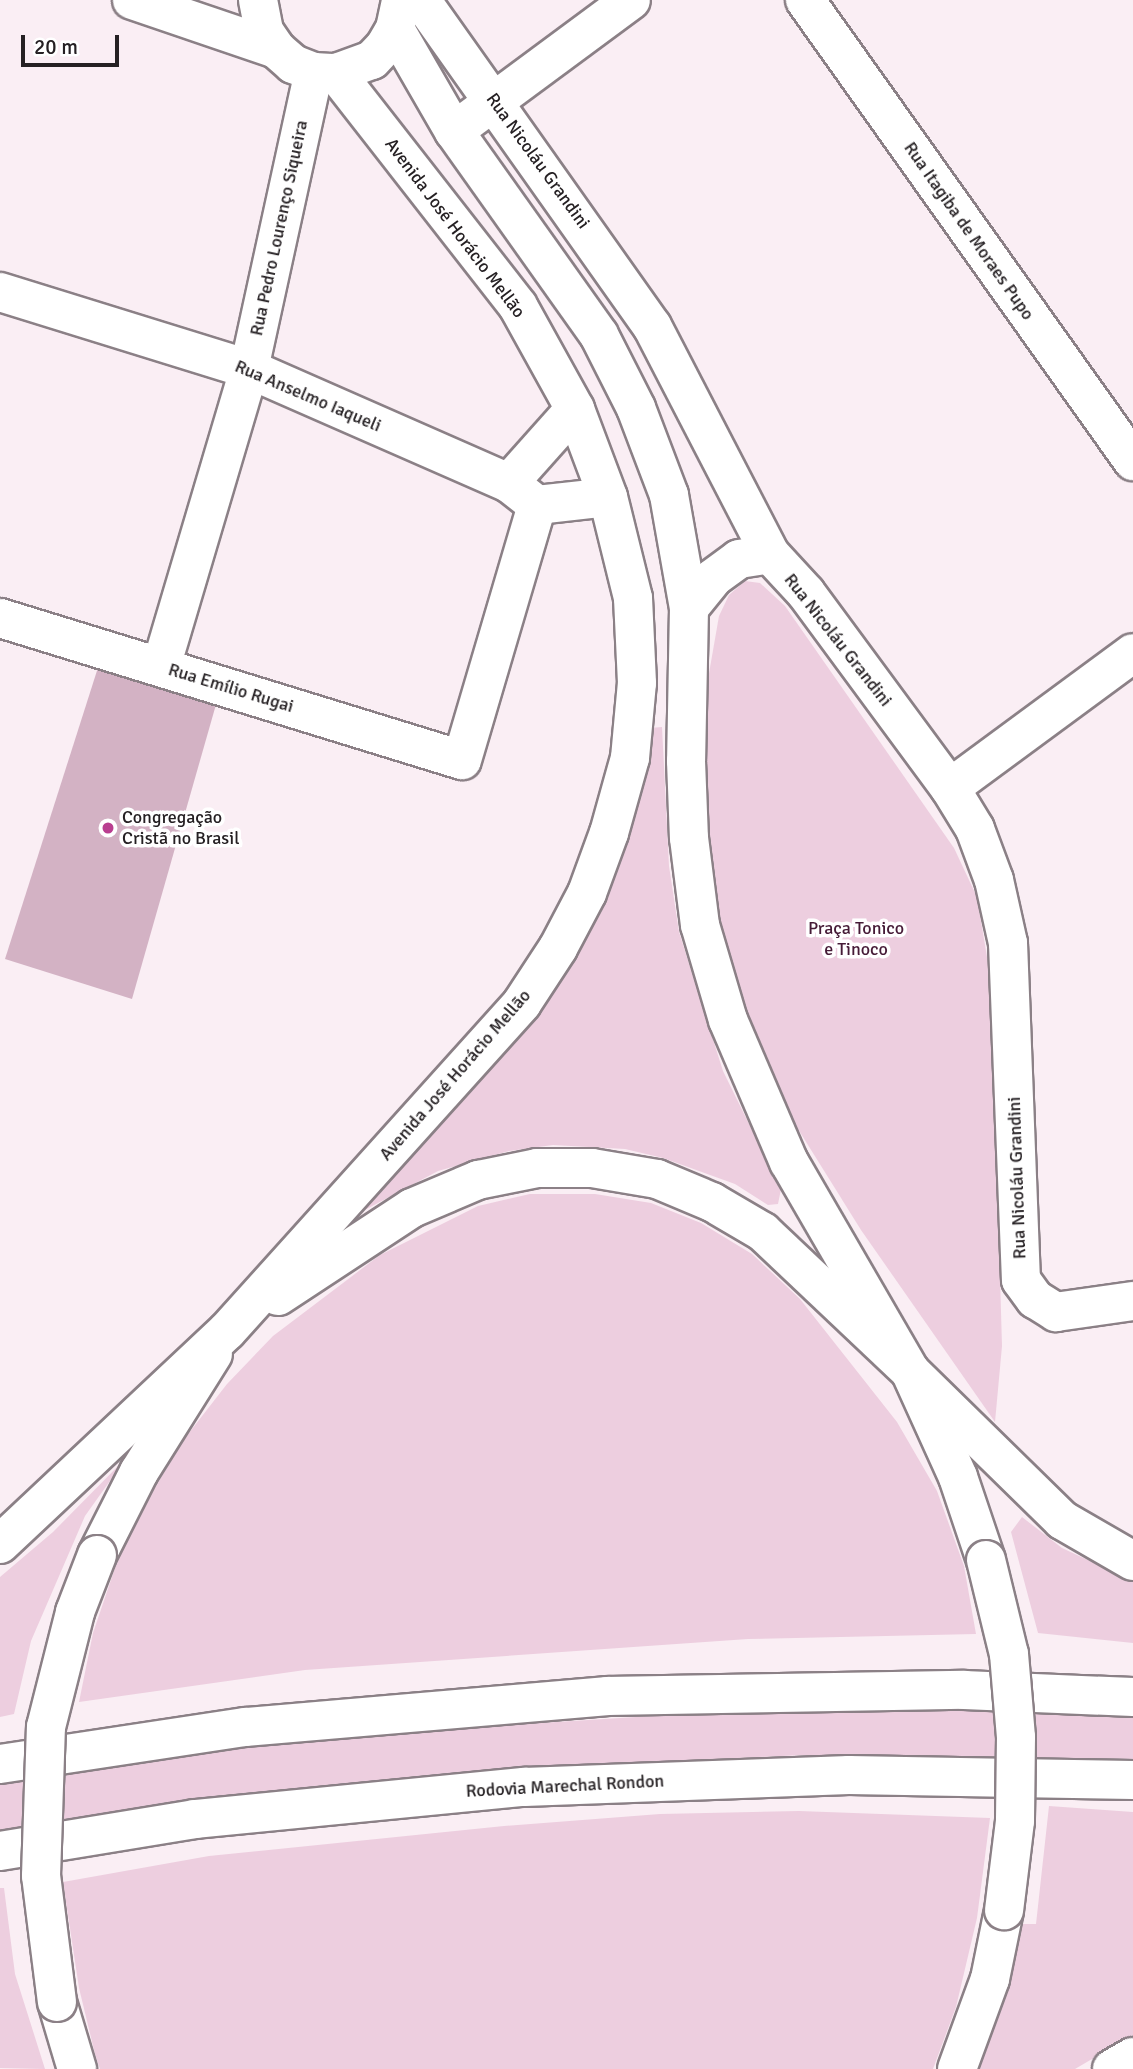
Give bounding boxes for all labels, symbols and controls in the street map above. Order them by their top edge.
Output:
scale bar [24,21,122,65]
text: 20 m [34,34,78,60]
street label: Rua Nicoláu Grandini [482,89,594,233]
street label: Rua Pedro Lourenço Siqueira [246,118,312,338]
street label: Avenida José Horácio Mellão [380,134,530,322]
street label: Rua Itagiba de Moraes Pupo [899,138,1039,324]
street label: Rua Anselmo Iaqueli [232,355,384,437]
street label: Rua Nicoláu Grandini [779,569,897,711]
street label: Rua Emílio Rugai [166,659,296,717]
place label: Congregação Cristã no Brasil [122,807,239,850]
marker: Congregação Cristã no Brasil [100,820,116,836]
park label: Praça Tonico e Tinoco [808,918,904,960]
street label: Avenida José Horácio Mellão [375,985,535,1165]
street label: Rua Nicoláu Grandini [1003,1096,1031,1260]
street label: Rodovia Marechal Rondon [465,1770,665,1802]

